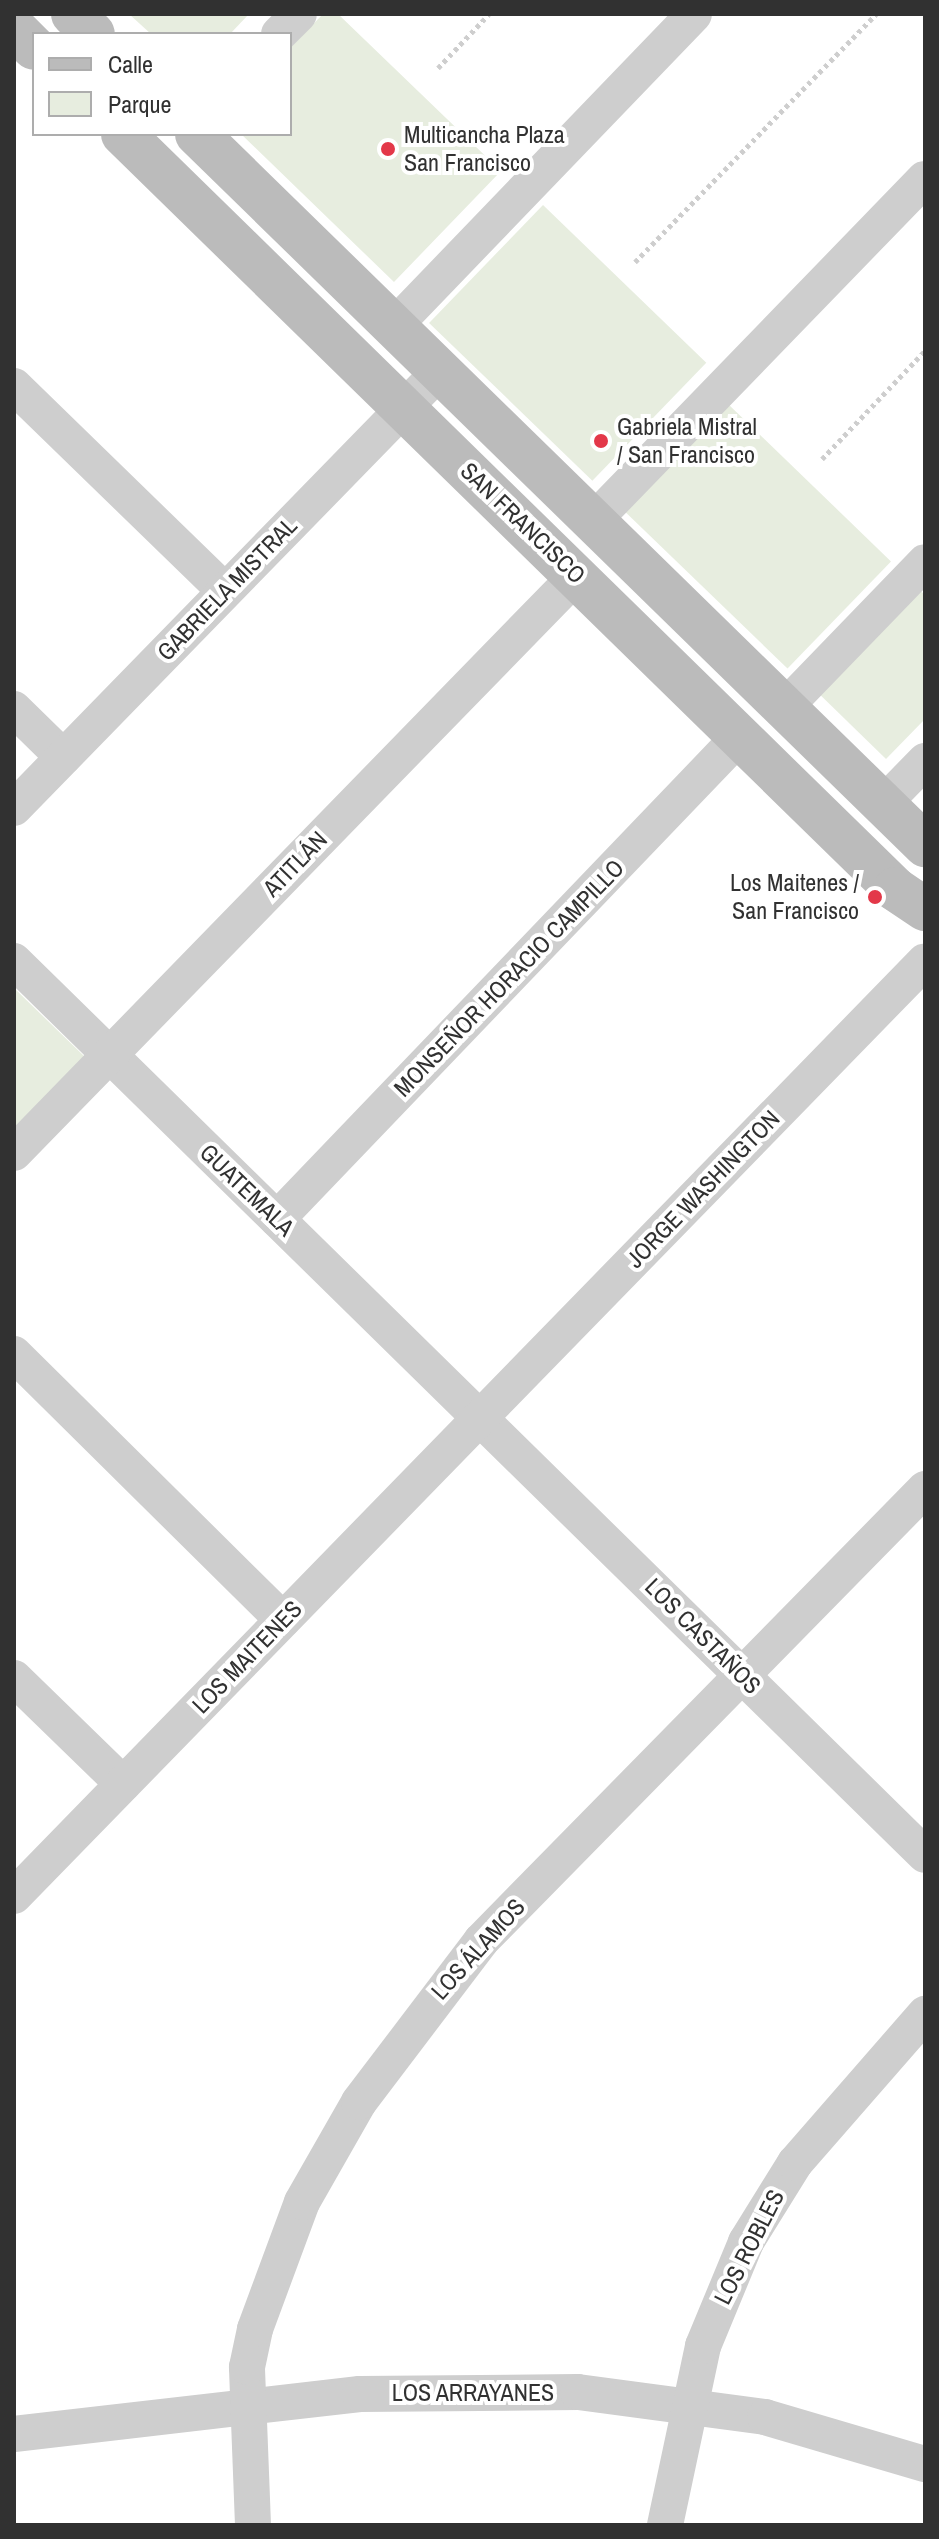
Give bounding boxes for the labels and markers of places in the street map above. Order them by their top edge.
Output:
place label: Multicancha Plaza San Francisco [404,121,565,177]
marker: Multicancha Plaza San Francisco [379,140,397,158]
place label: Gabriela Mistral / San Francisco [617,413,757,469]
marker: Gabriela Mistral / San Francisco [592,432,610,450]
place label: Los Maitenes / San Francisco [730,869,859,925]
marker: Los Maitenes / San Francisco [866,888,884,906]

